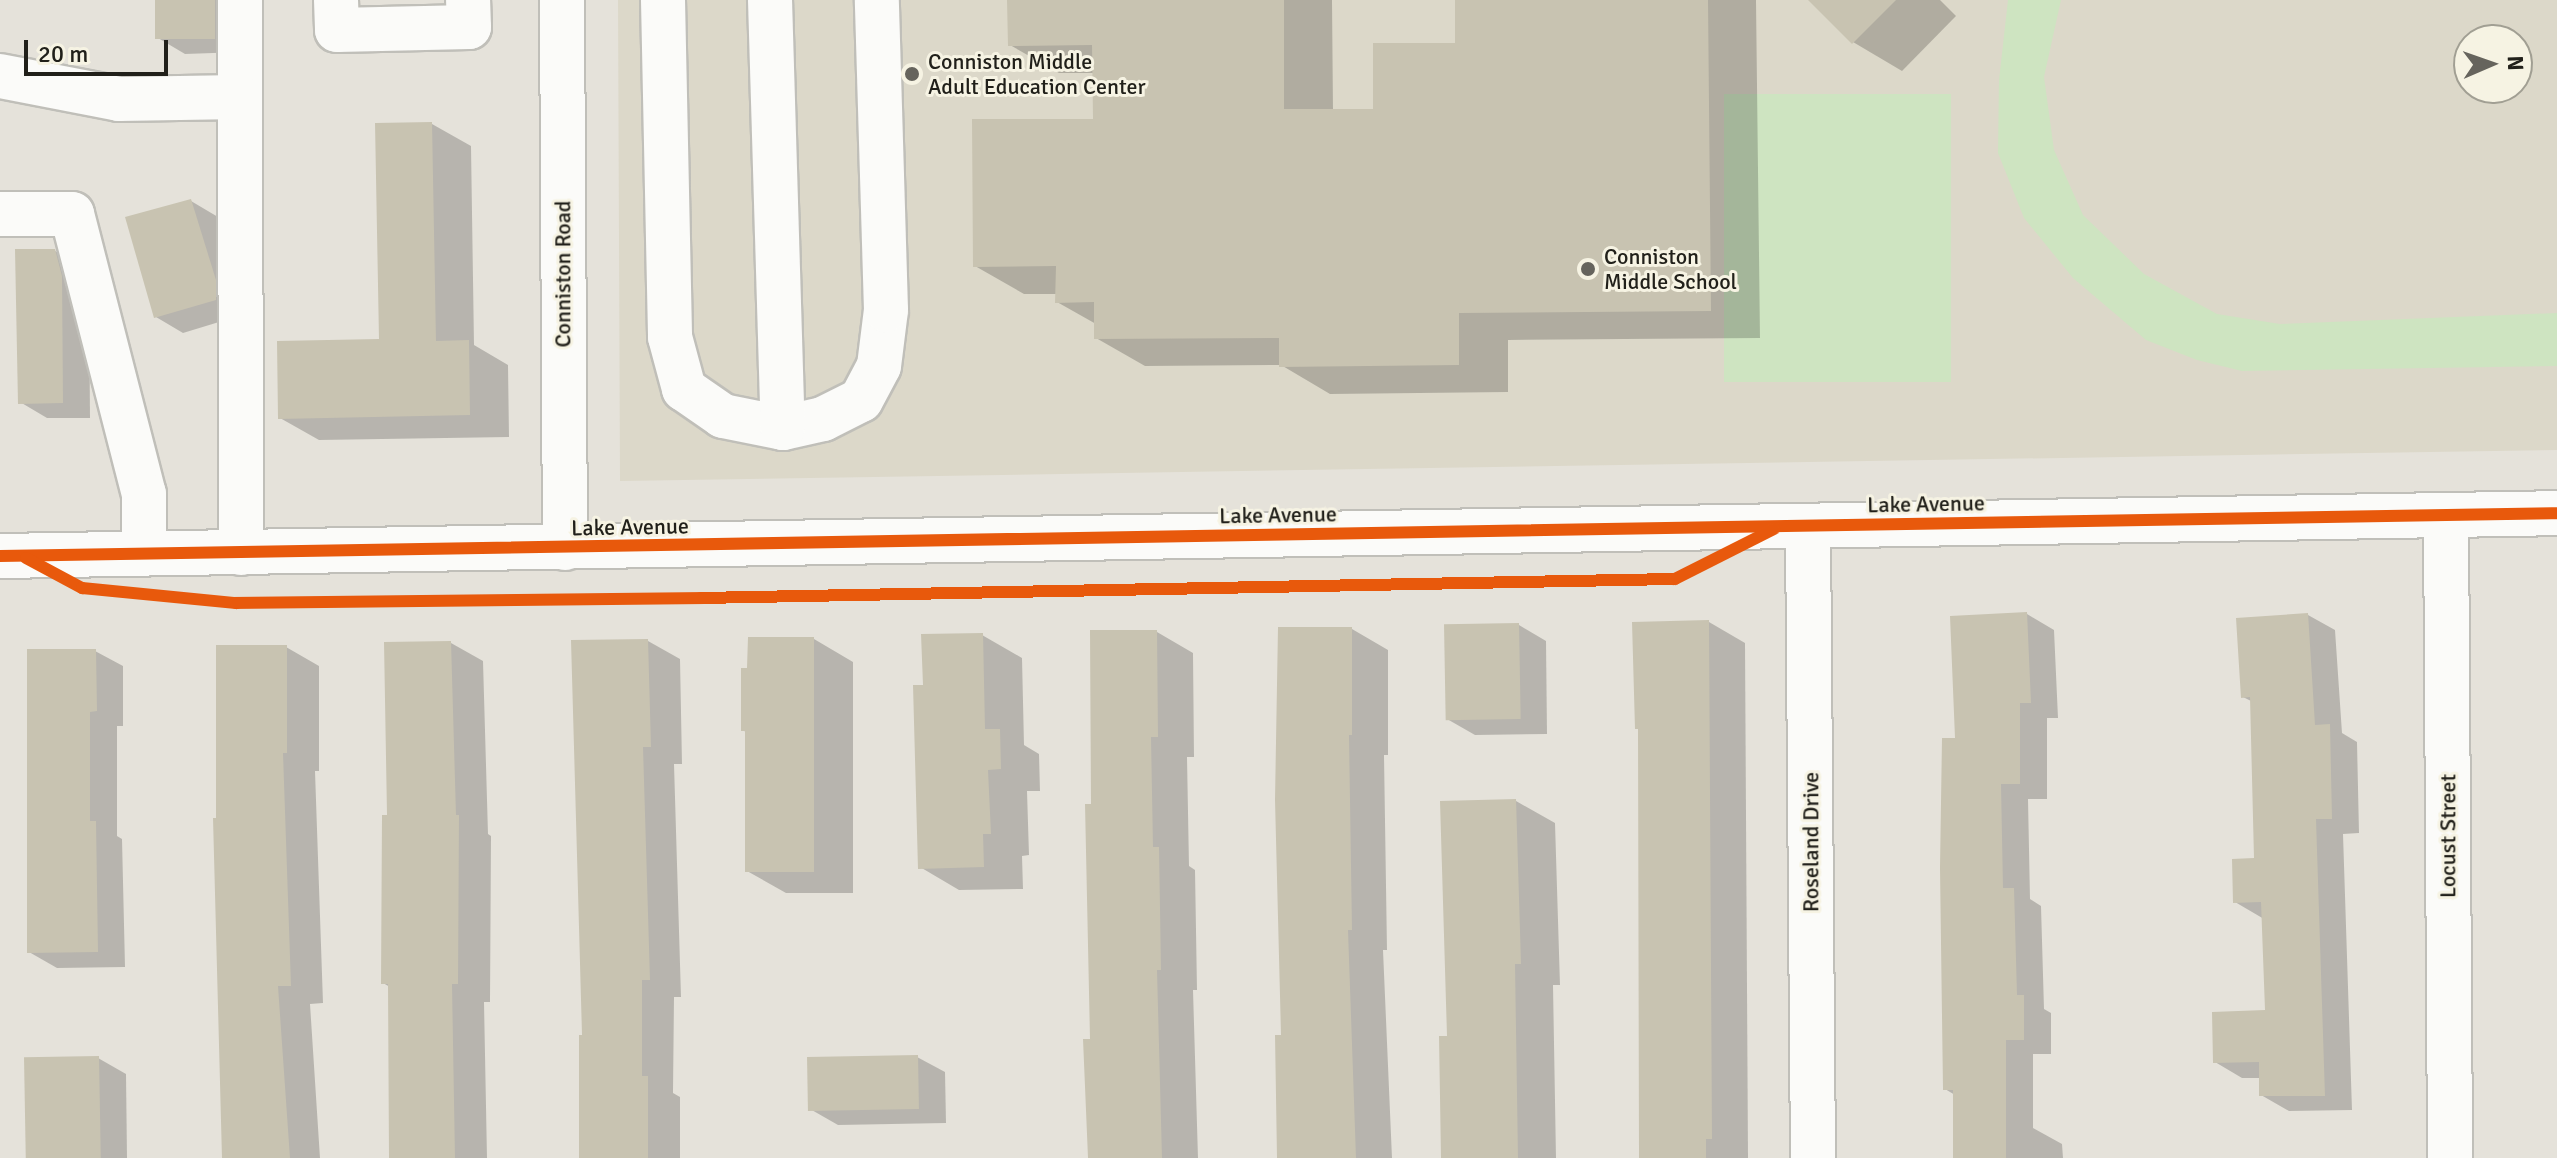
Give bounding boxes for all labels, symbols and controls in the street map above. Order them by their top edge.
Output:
scale bar [28,24,172,74]
north arrow [2453,24,2533,104]
text: 20 m [38,39,88,69]
place label: Conniston Middle Adult Education Center [928,48,1146,100]
text: N [2502,55,2529,71]
marker: Conniston Middle Adult Education Center [903,65,921,83]
street label: Conniston Road [550,200,576,348]
place label: Conniston Middle School [1604,243,1737,294]
marker: Conniston Middle School [1579,260,1597,278]
street label: Lake Avenue [1867,490,1985,518]
street label: Lake Avenue [1219,501,1337,529]
street label: Lake Avenue [571,513,689,541]
street label: Roseland Drive [1798,772,1824,912]
street label: Locust Street [2435,774,2461,898]

